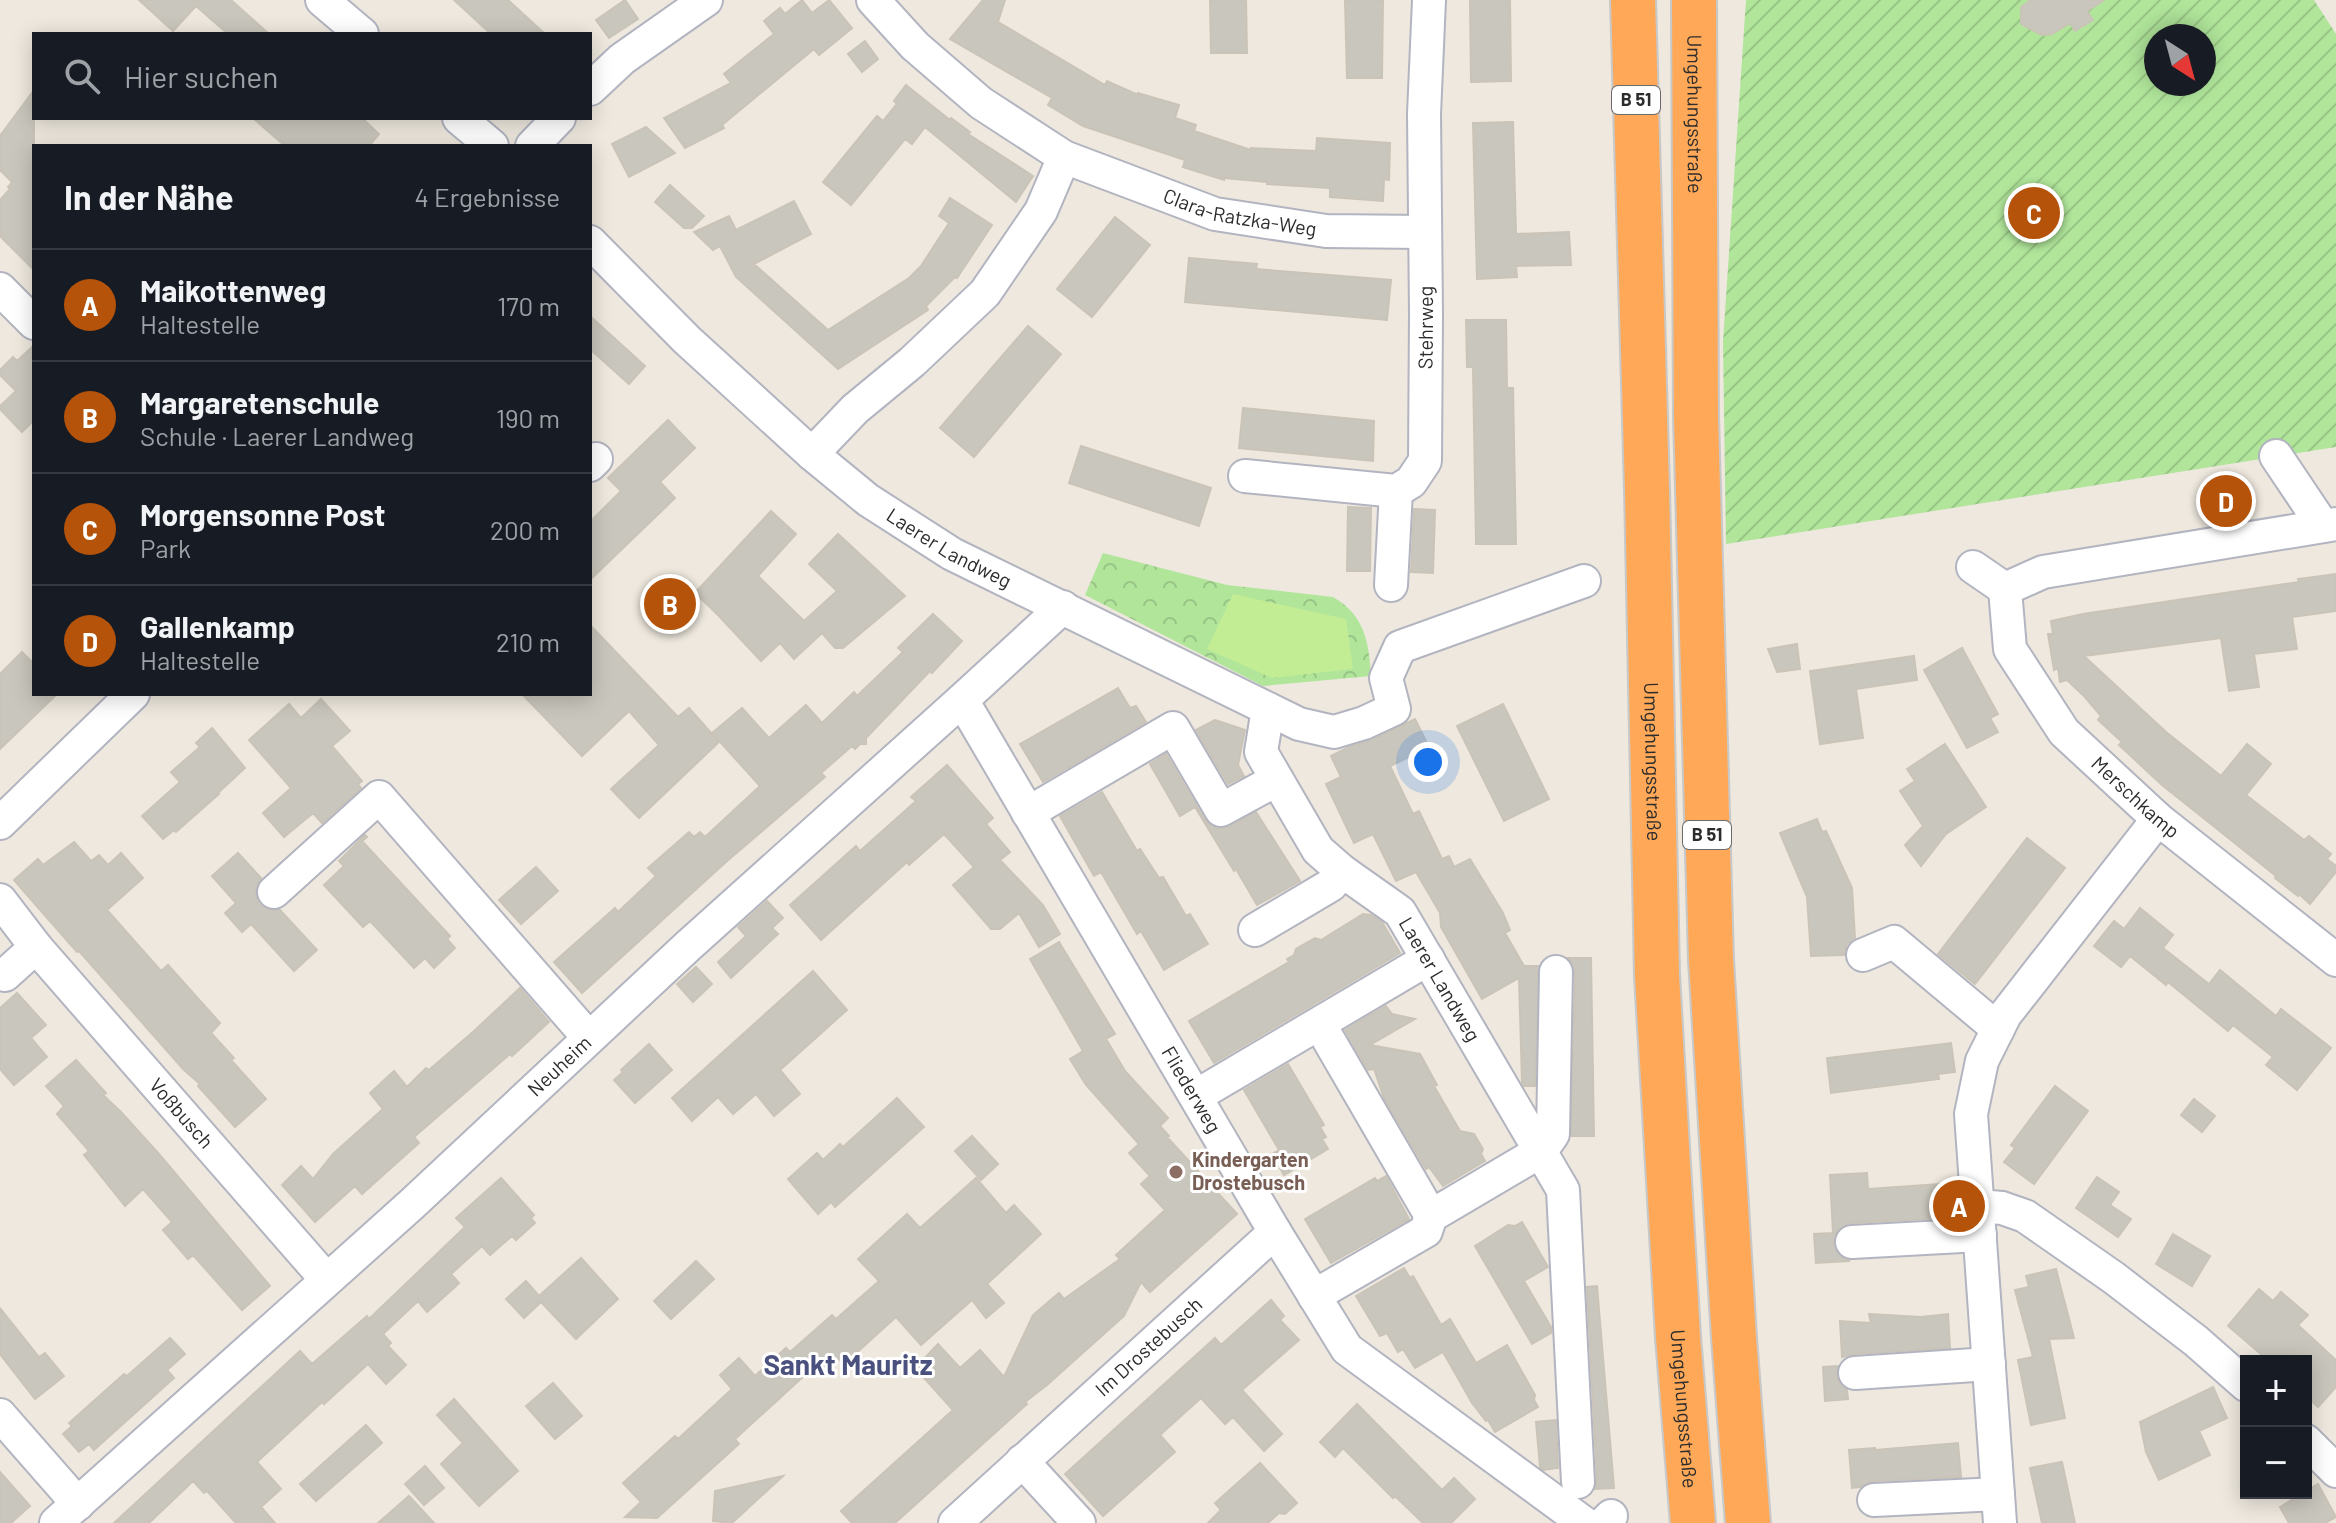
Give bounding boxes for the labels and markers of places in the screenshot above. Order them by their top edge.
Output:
pin: C [2008,183,2060,243]
pin: D [2200,471,2252,531]
pin: B [644,574,696,634]
place label: Kindergarten Drostebusch [1192,1147,1309,1194]
marker: Kindergarten Drostebusch [1167,1163,1185,1181]
pin: A [1933,1176,1985,1236]

